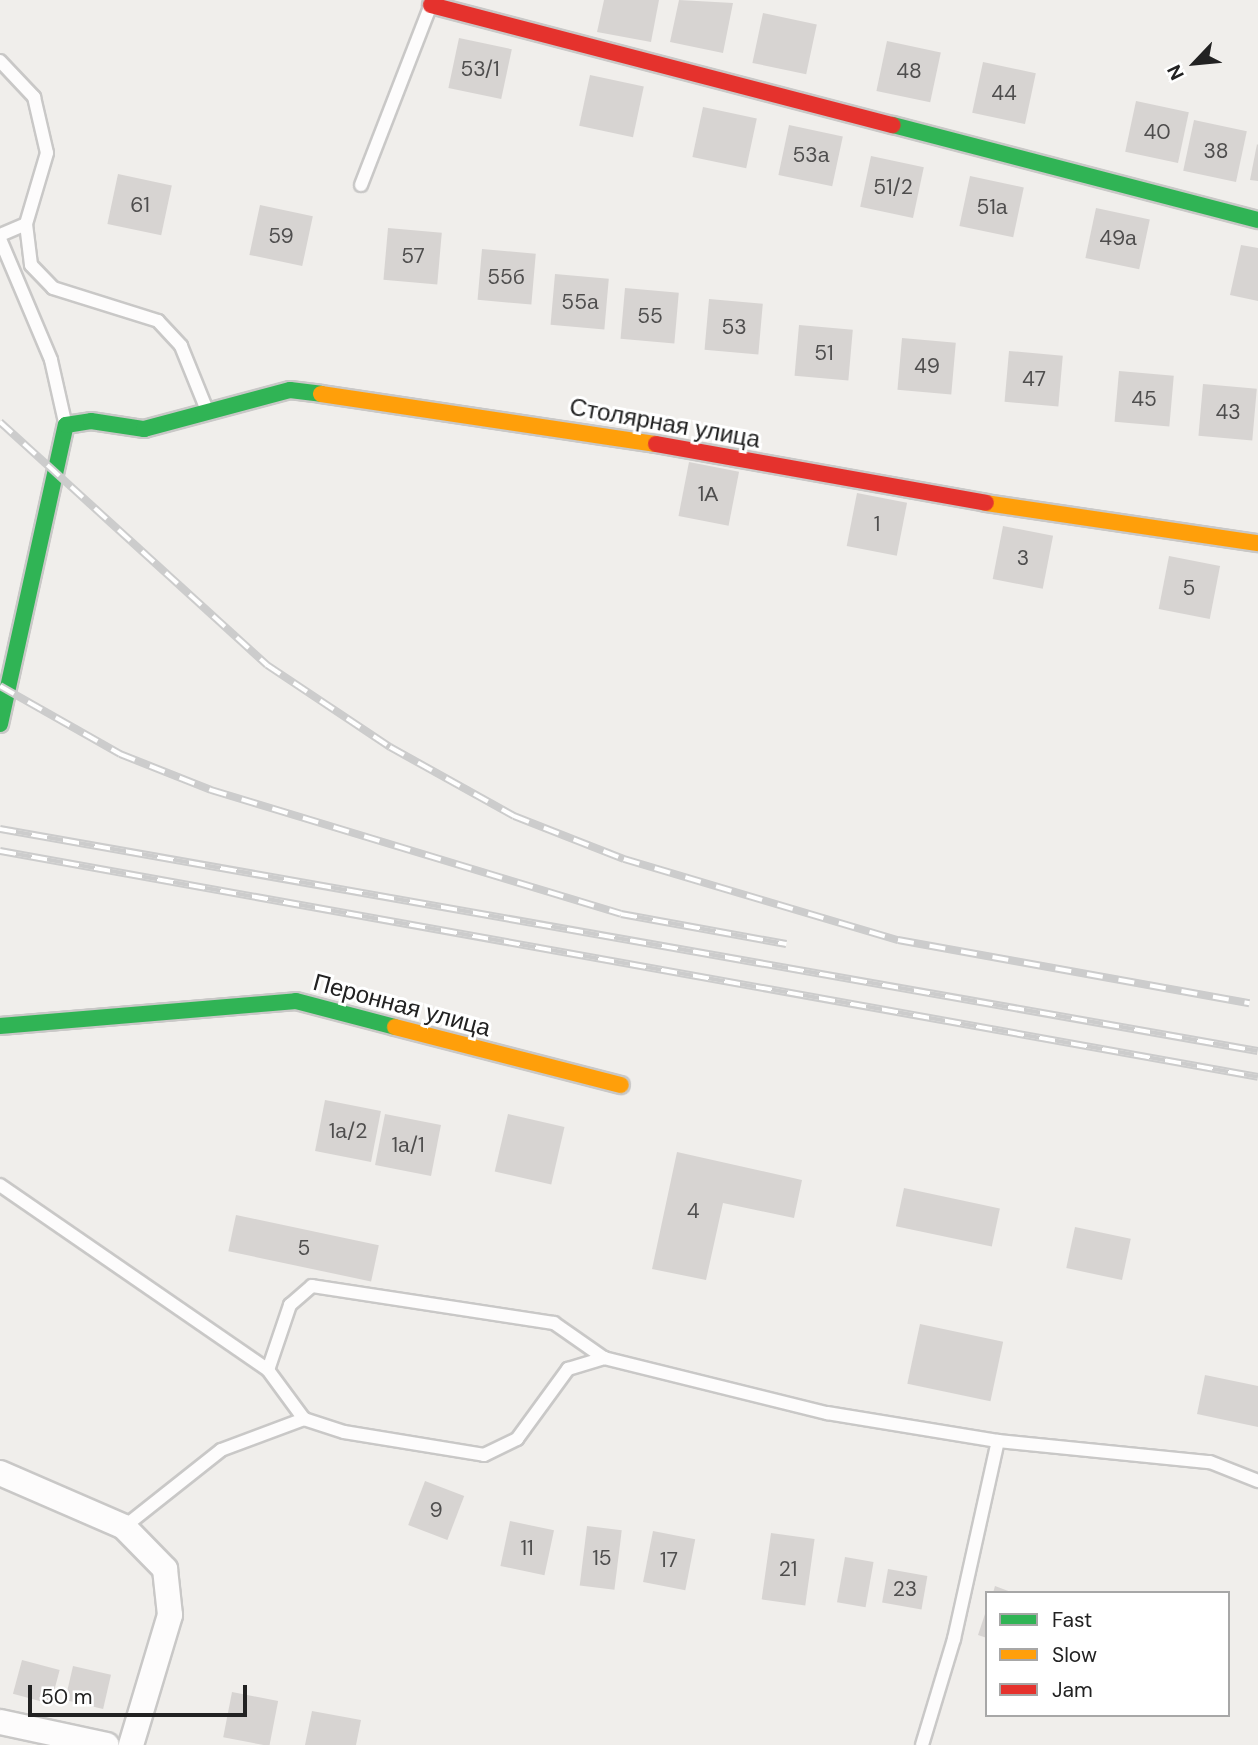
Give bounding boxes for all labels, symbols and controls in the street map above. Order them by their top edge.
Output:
north arrow [1160,28,1230,98]
house number: 53/1 [460,56,500,82]
house number: 48 [896,58,922,84]
text: N [1161,61,1190,84]
house number: 44 [991,80,1017,106]
house number: 40 [1143,119,1171,145]
house number: 38 [1203,138,1229,164]
house number: 53а [793,142,829,168]
house number: 51/2 [873,174,913,200]
house number: 61 [130,192,150,218]
house number: 51а [976,194,1008,220]
house number: 59 [268,223,294,249]
house number: 49а [1099,225,1137,251]
house number: 57 [401,243,425,269]
house number: 55б [487,264,525,290]
house number: 55а [561,289,599,315]
house number: 55 [637,303,663,329]
house number: 53 [721,314,747,340]
house number: 51 [814,340,834,366]
house number: 49 [914,353,940,379]
house number: 47 [1022,366,1046,392]
house number: 45 [1131,386,1157,412]
street label: Столярная улица [567,392,763,454]
house number: 43 [1215,399,1241,425]
house number: 1А [698,481,718,507]
house number: 1 [874,511,880,537]
house number: 3 [1017,545,1029,571]
house number: 5 [1183,575,1195,601]
street label: Перонная улица [310,967,494,1043]
house number: 1а/2 [329,1118,367,1144]
house number: 1а/1 [391,1132,425,1158]
house number: 4 [687,1198,699,1224]
house number: 5 [298,1235,310,1261]
house number: 9 [429,1497,443,1523]
house number: 11 [520,1535,534,1561]
house number: 15 [592,1545,612,1571]
house number: 17 [660,1547,678,1573]
house number: 21 [779,1556,797,1582]
house number: 23 [893,1576,917,1602]
legend [985,1591,1230,1717]
text: Fast [1052,1606,1092,1634]
text: Slow [1052,1641,1097,1669]
scale bar [32,1672,250,1716]
text: Jam [1052,1676,1093,1704]
text: 50 m [41,1683,92,1711]

